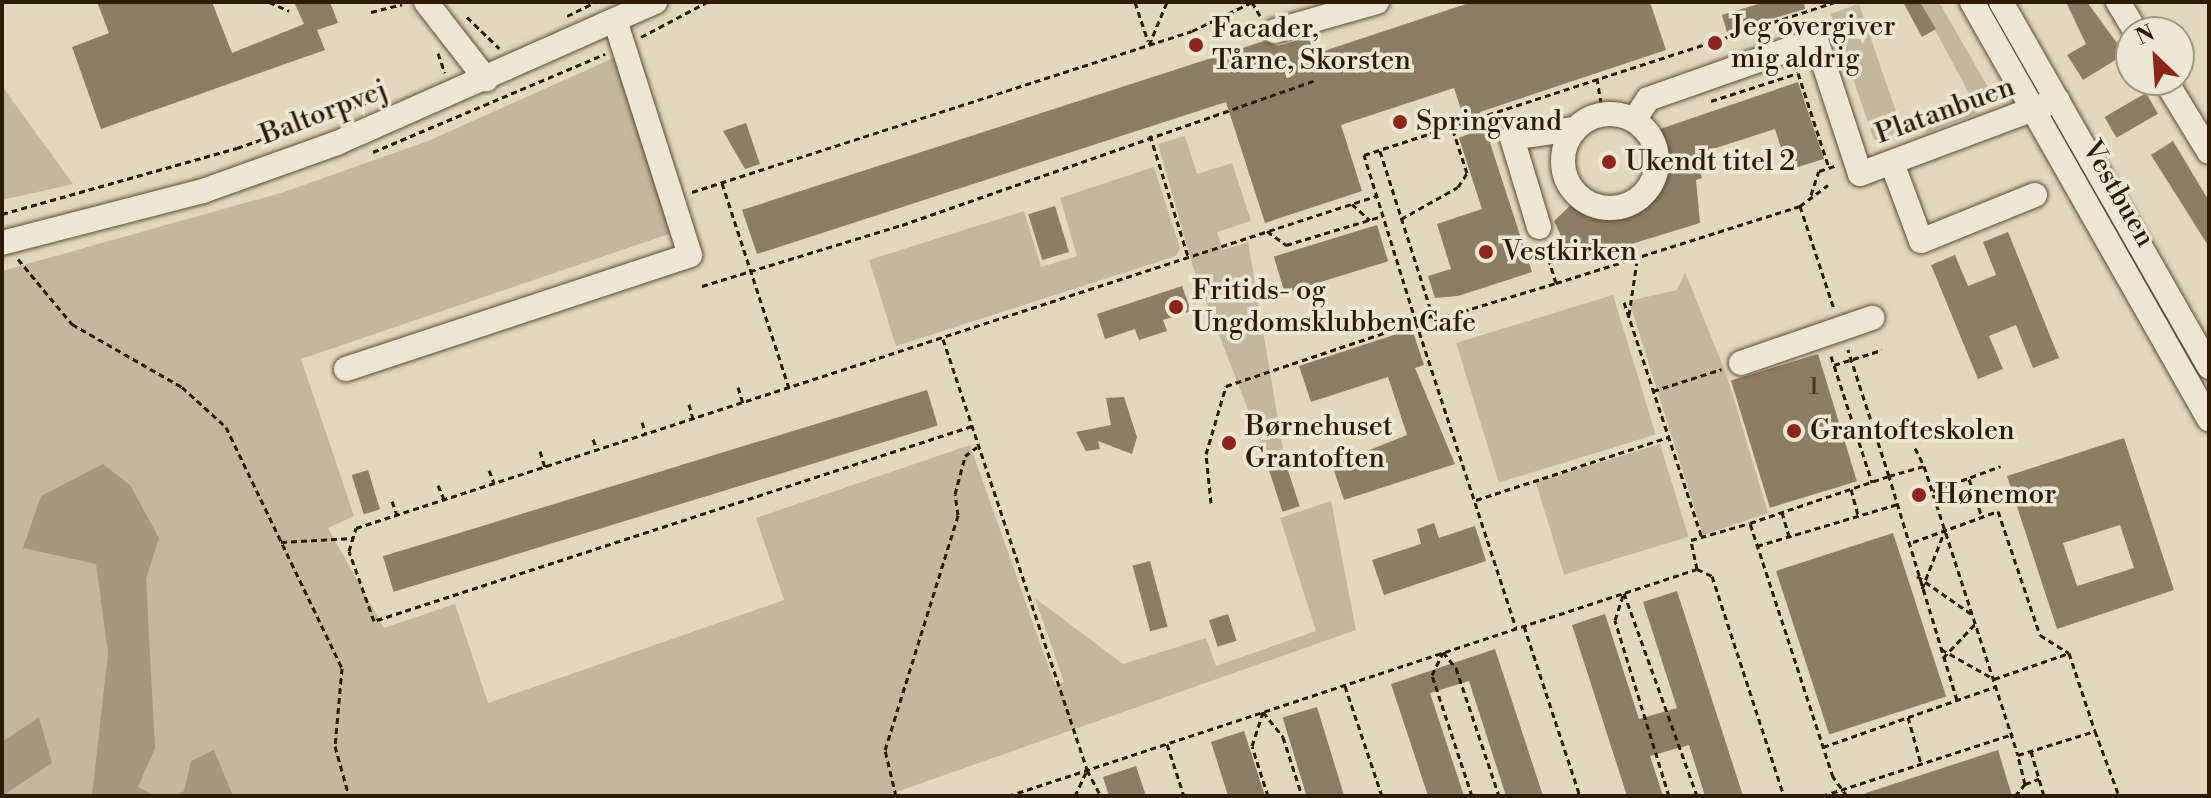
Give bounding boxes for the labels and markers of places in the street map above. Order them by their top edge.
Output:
place label: Jeg overgiver mig aldrig [1731,10,1896,76]
place label: Facader, Tårne, Skorsten [1212,12,1411,78]
marker: Jeg overgiver mig aldrig [1706,34,1724,52]
marker: Facader, Tårne, Skorsten [1187,36,1205,54]
place label: Springvand [1416,105,1562,139]
marker: Springvand [1391,113,1409,131]
place label: Ukendt titel 2 [1625,145,1795,179]
marker: Ukendt titel 2 [1600,153,1618,171]
place label: Vestkirken [1502,235,1637,269]
marker: Vestkirken [1477,243,1495,261]
place label: Fritids- og Ungdomsklubben Cafe [1192,274,1476,340]
marker: Fritids- og Ungdomsklubben Cafe [1167,298,1185,316]
place label: Børnehuset Grantoften [1245,410,1393,476]
place label: Grantofteskolen [1810,414,2015,448]
marker: Grantofteskolen [1785,422,1803,440]
marker: Børnehuset Grantoften [1220,434,1238,452]
place label: Hønemor [1935,478,2056,512]
marker: Hønemor [1910,486,1928,504]

